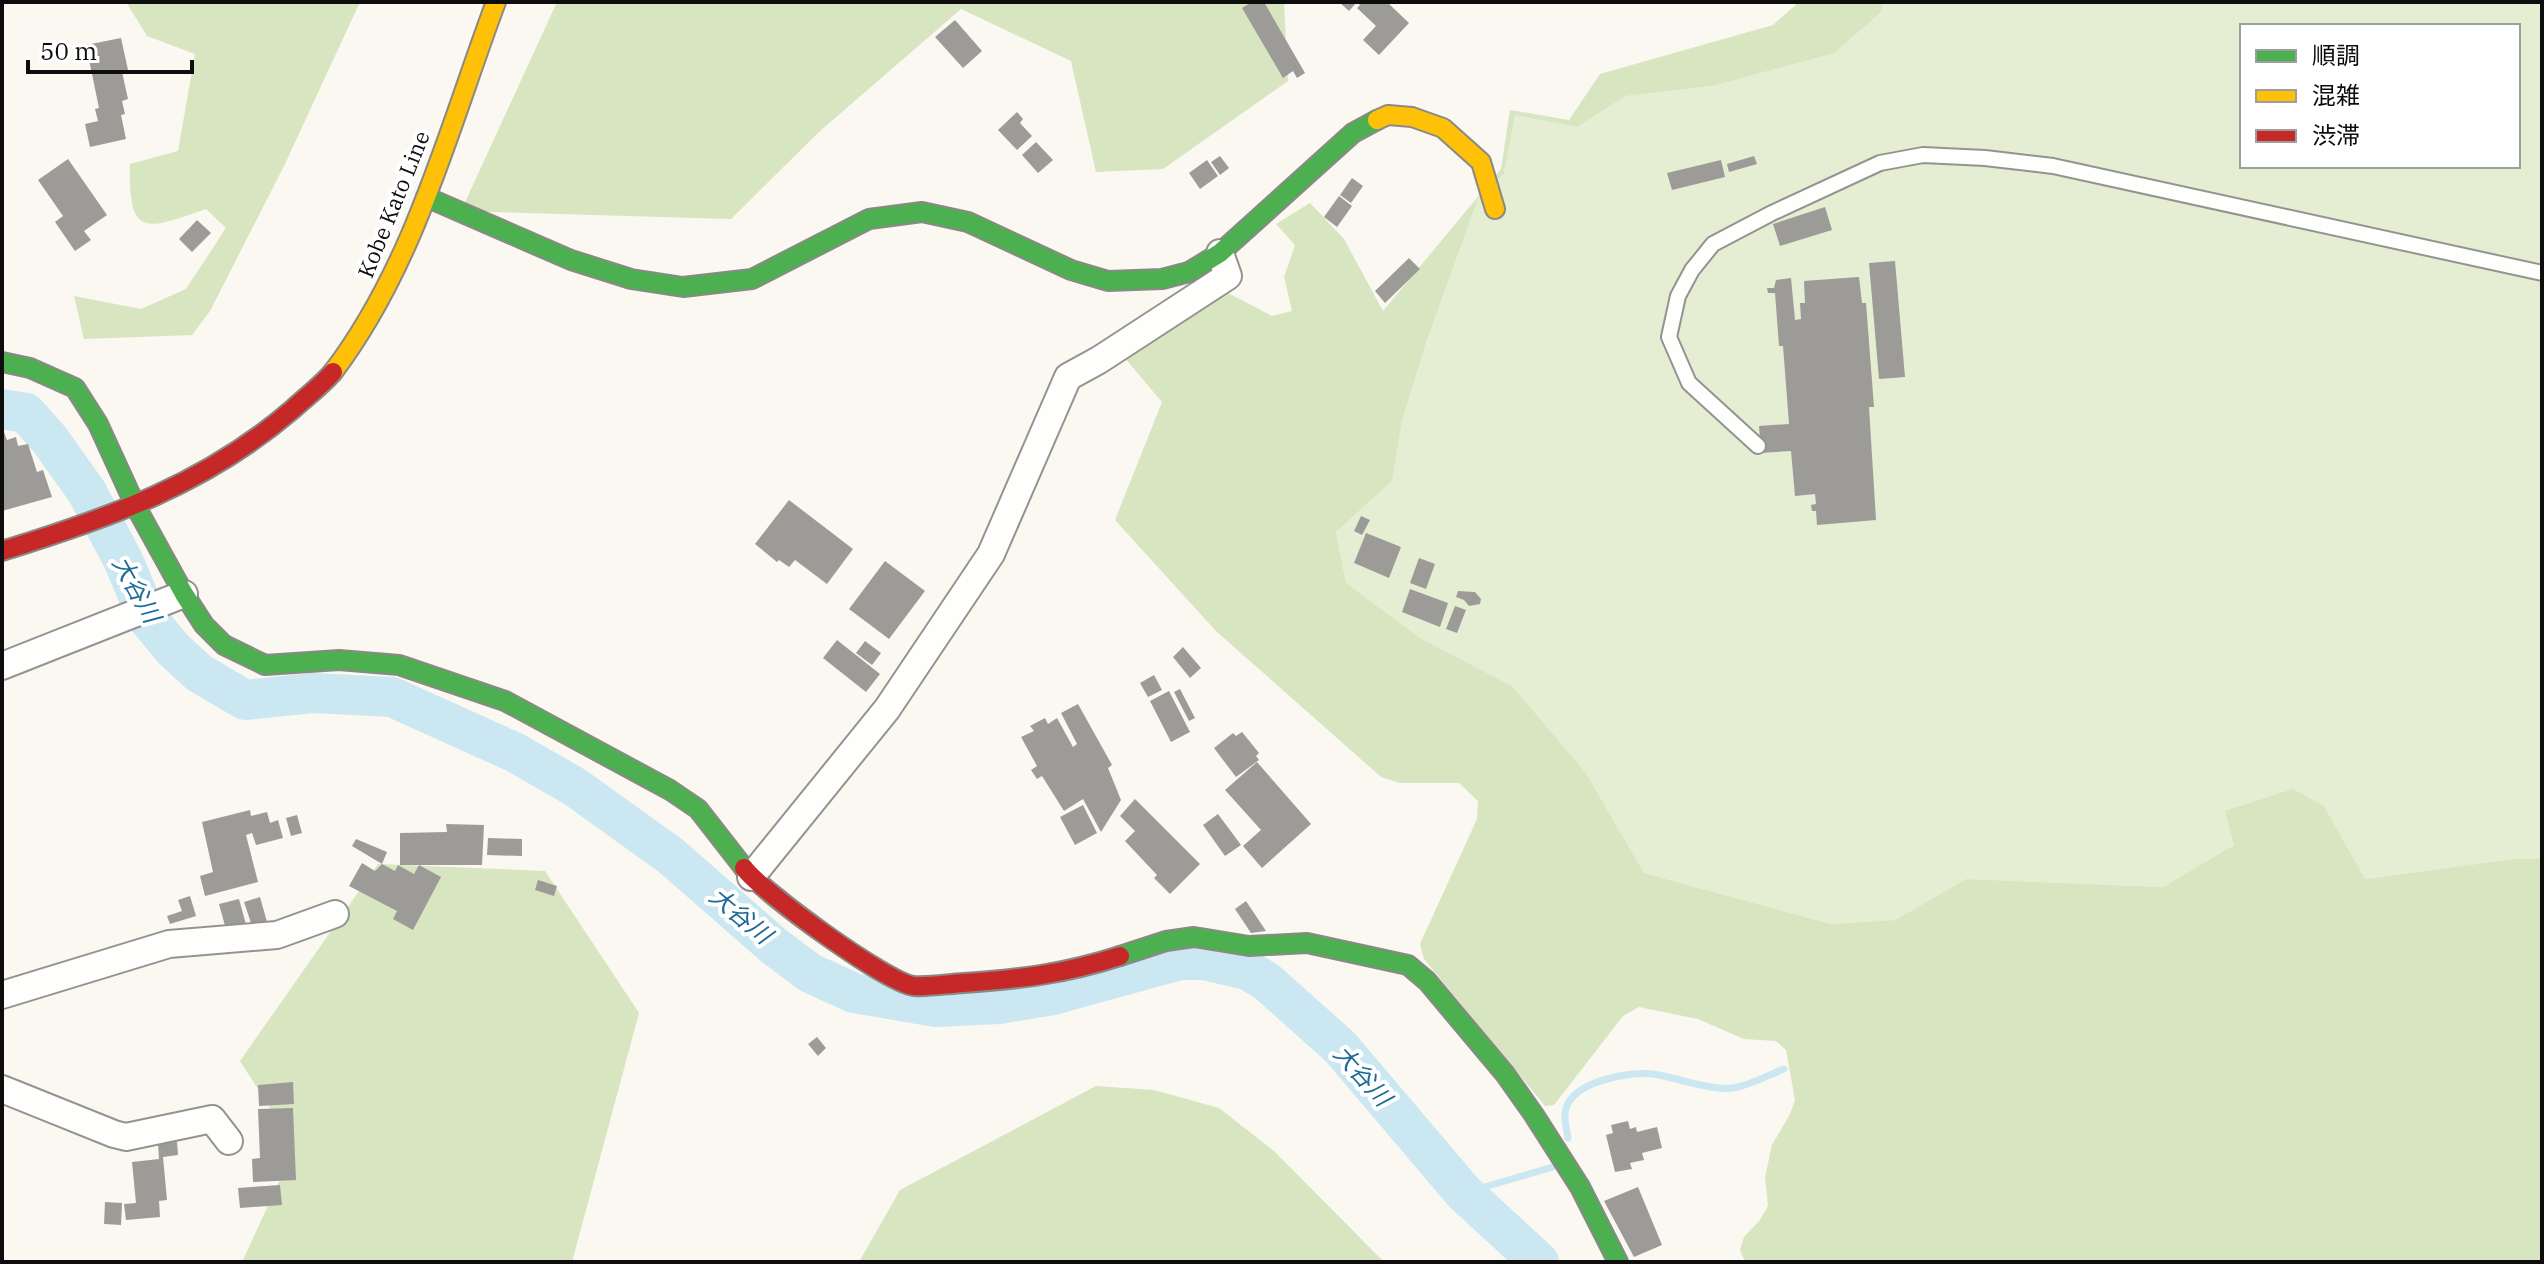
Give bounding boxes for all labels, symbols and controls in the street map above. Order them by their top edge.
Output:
scale bar [28,24,192,74]
legend [2240,24,2520,168]
text: 50 m [40,35,97,67]
text: 順調 [2312,39,2360,71]
text: 混雑 [2312,79,2360,111]
text: 渋滞 [2312,119,2360,151]
street label: Kobe Kato Line [350,126,436,282]
water label: 大谷川 [106,550,170,631]
water label: 大谷川 [703,880,781,952]
water label: 大谷川 [1327,1038,1401,1115]

